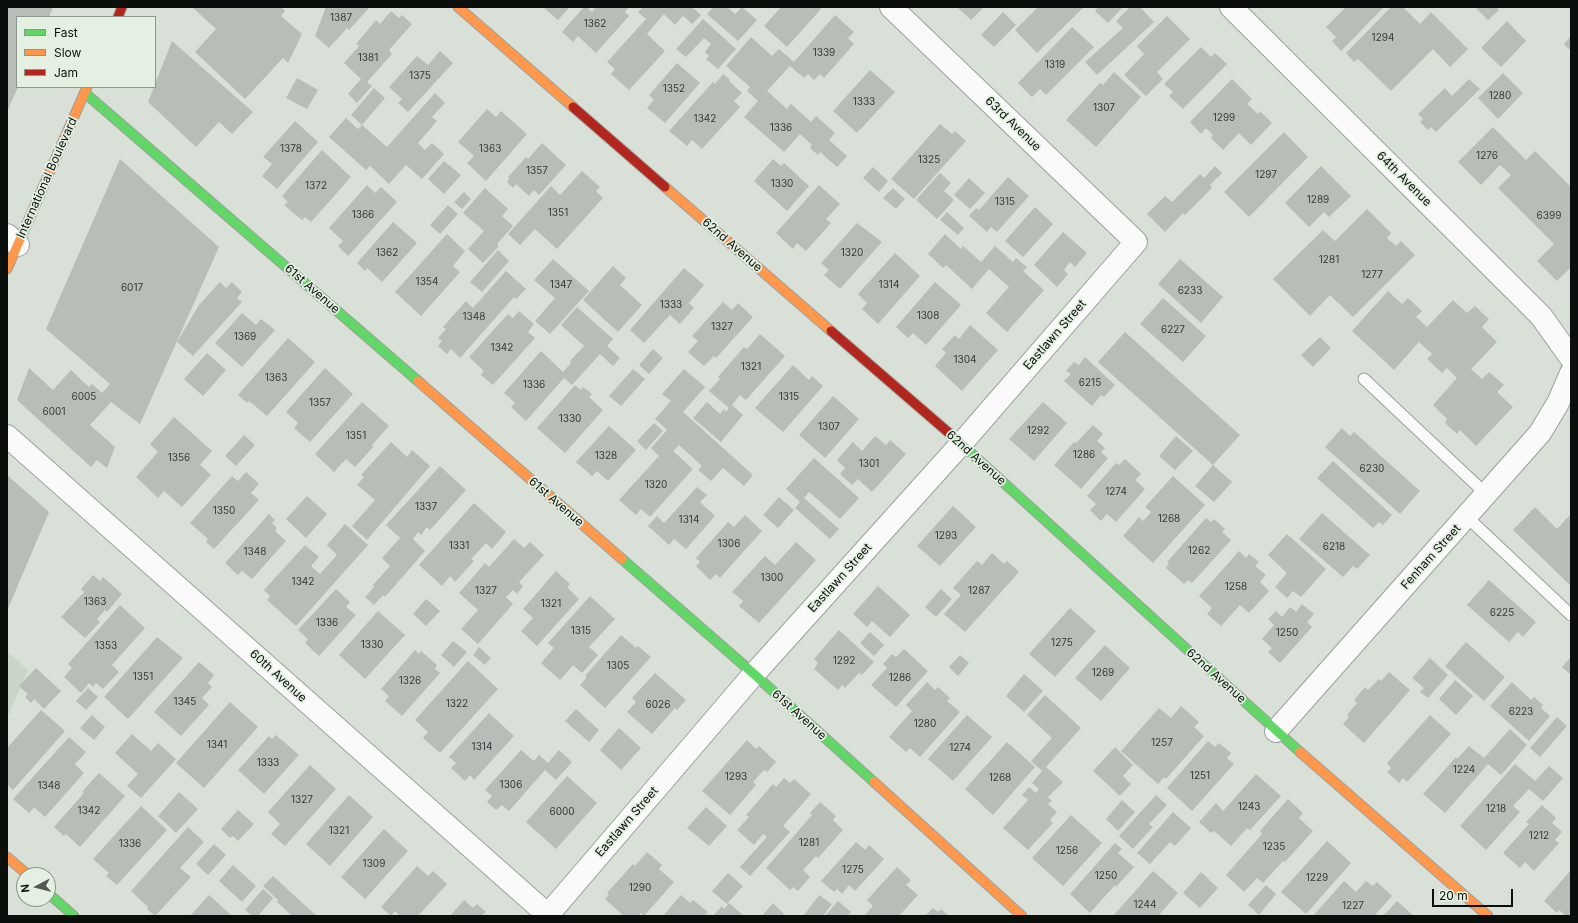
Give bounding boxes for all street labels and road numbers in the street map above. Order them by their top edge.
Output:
street label: 63rd Avenue [982,94,1044,154]
street label: International Boulevard [14,115,80,241]
street label: 64th Avenue [1374,149,1434,209]
street label: 62nd Avenue [699,215,765,275]
street label: 61st Avenue [282,261,342,317]
street label: Eastlawn Street [1021,297,1089,373]
street label: 62nd Avenue [943,428,1009,488]
street label: 61st Avenue [526,474,586,530]
street label: Fenham Street [1398,522,1464,592]
street label: Eastlawn Street [805,540,875,616]
street label: 62nd Avenue [1183,646,1249,706]
street label: 60th Avenue [247,647,309,705]
street label: 61st Avenue [769,687,829,743]
street label: Eastlawn Street [593,784,661,860]

